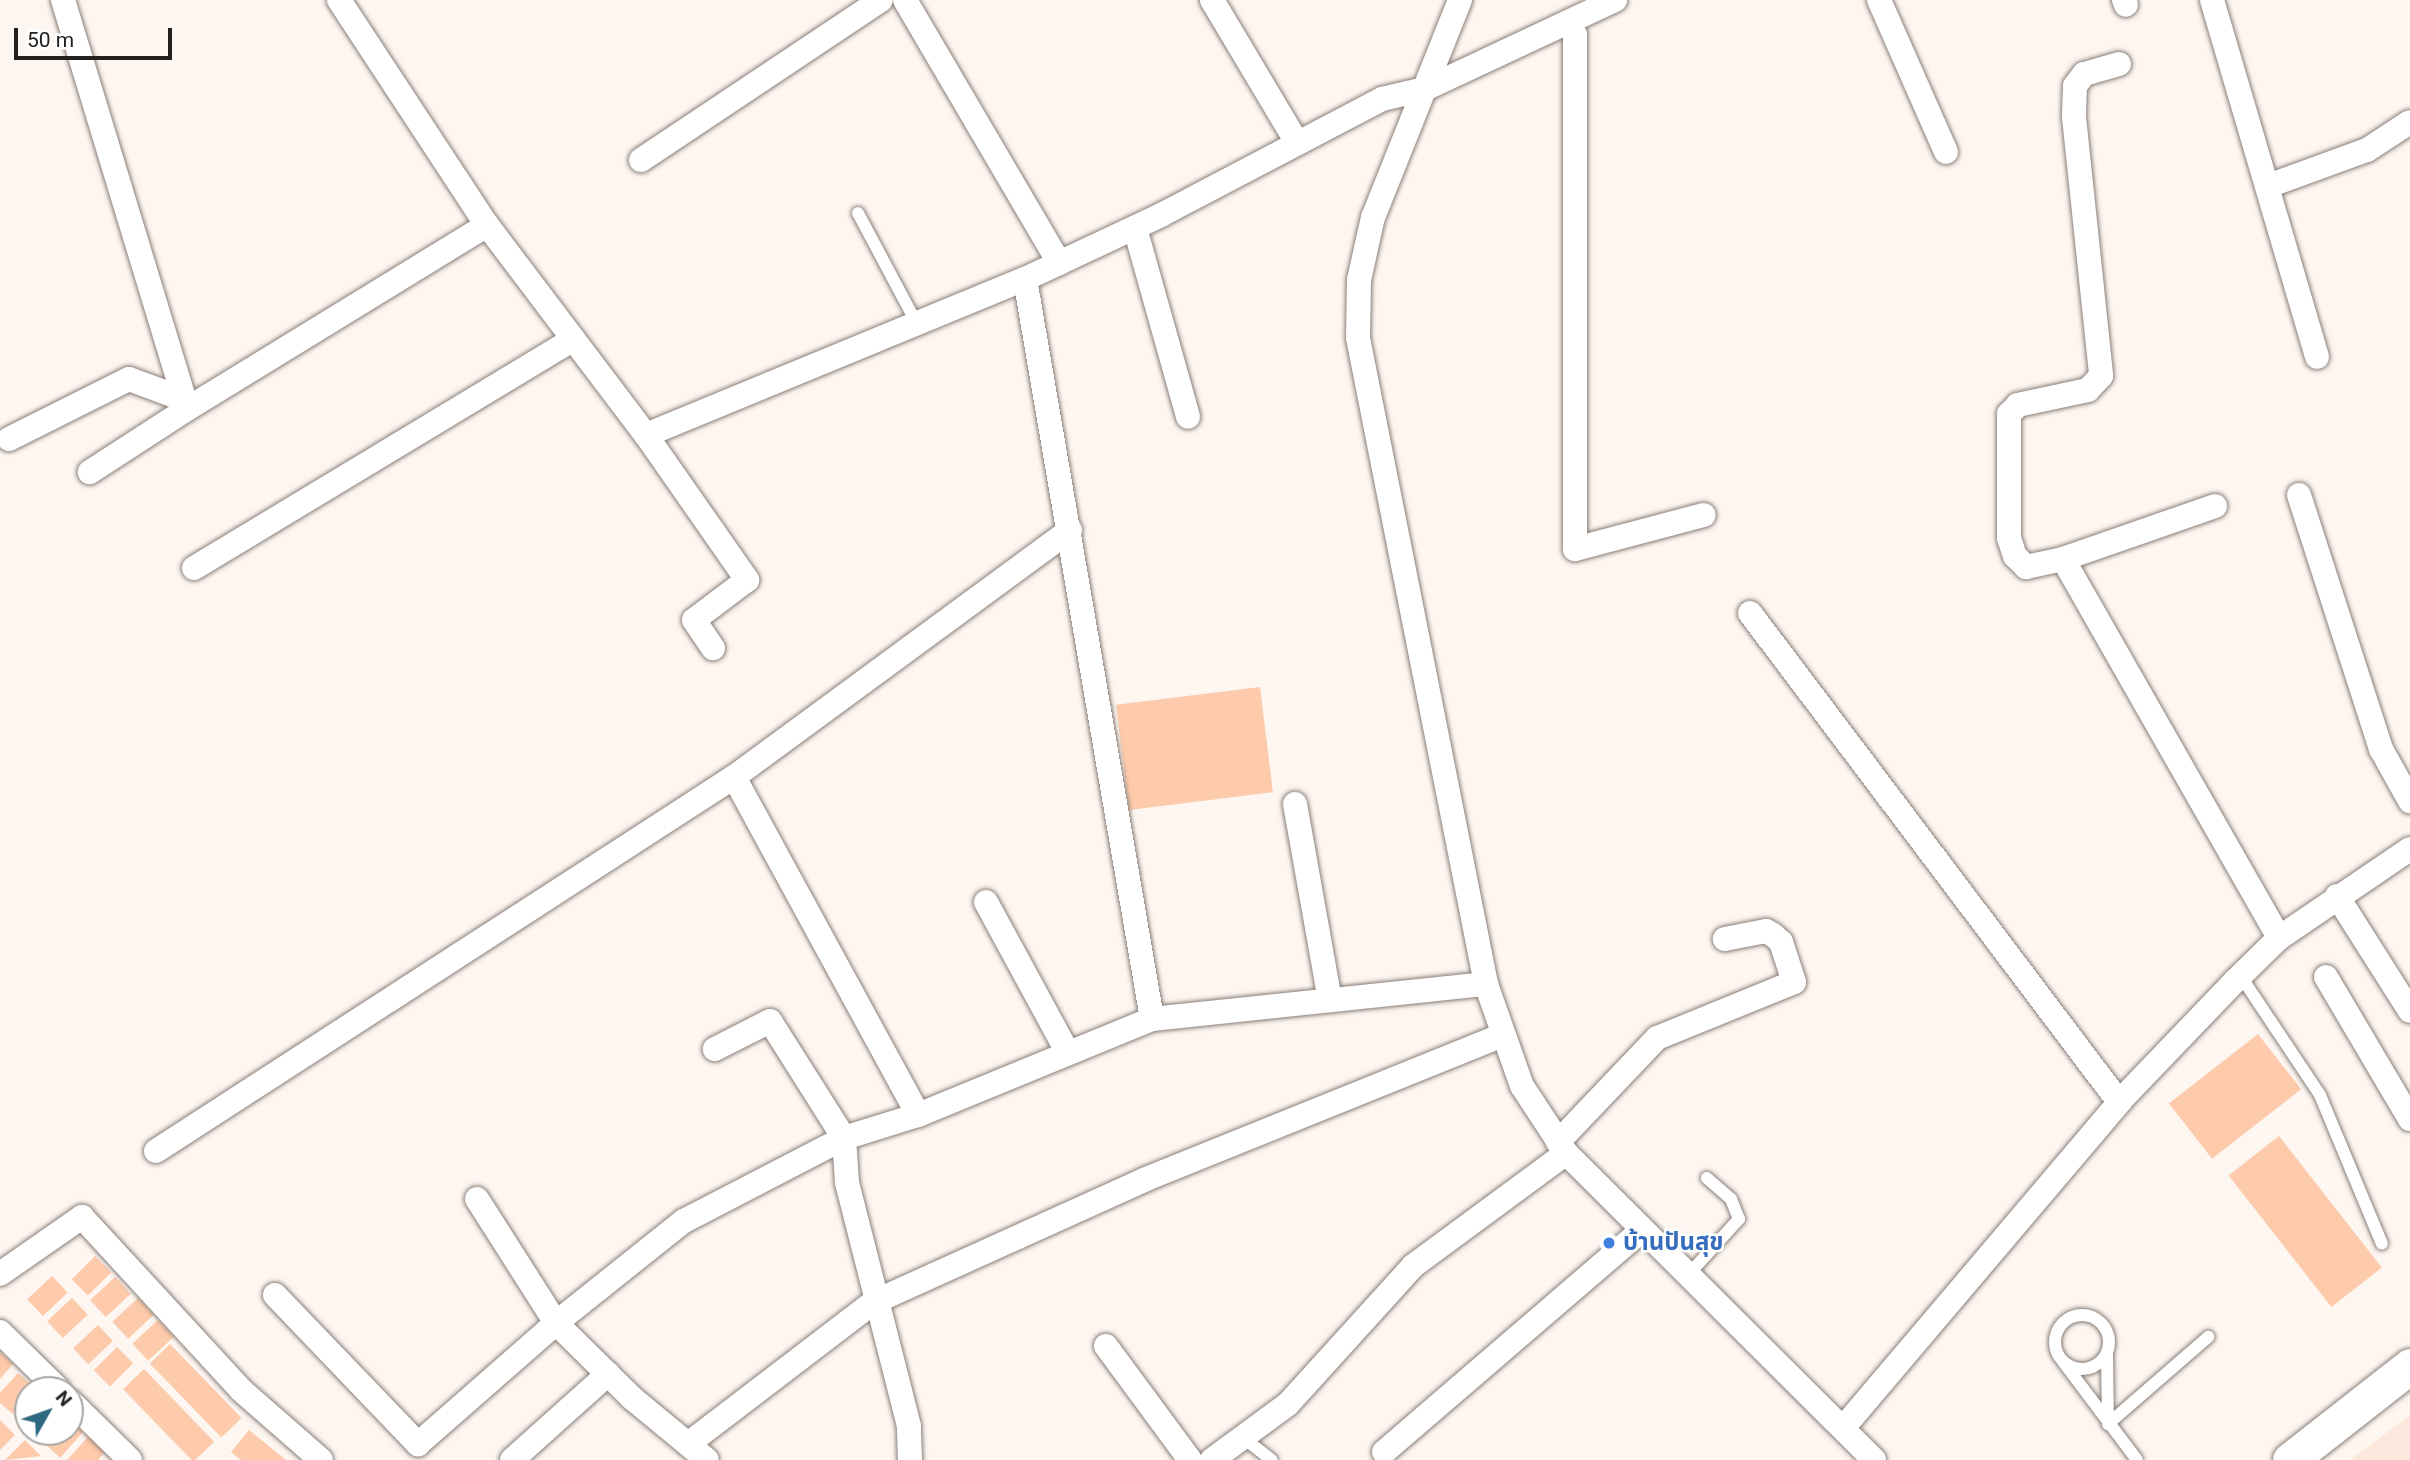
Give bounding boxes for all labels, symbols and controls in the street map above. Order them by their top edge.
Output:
scale bar [18,14,175,58]
text: 50 m [27,28,74,52]
place label: บ้านปันสุข [1623,1229,1724,1257]
marker: บ้านปันสุข [1601,1235,1617,1251]
north arrow [14,1376,84,1446]
text: N [51,1386,77,1411]

